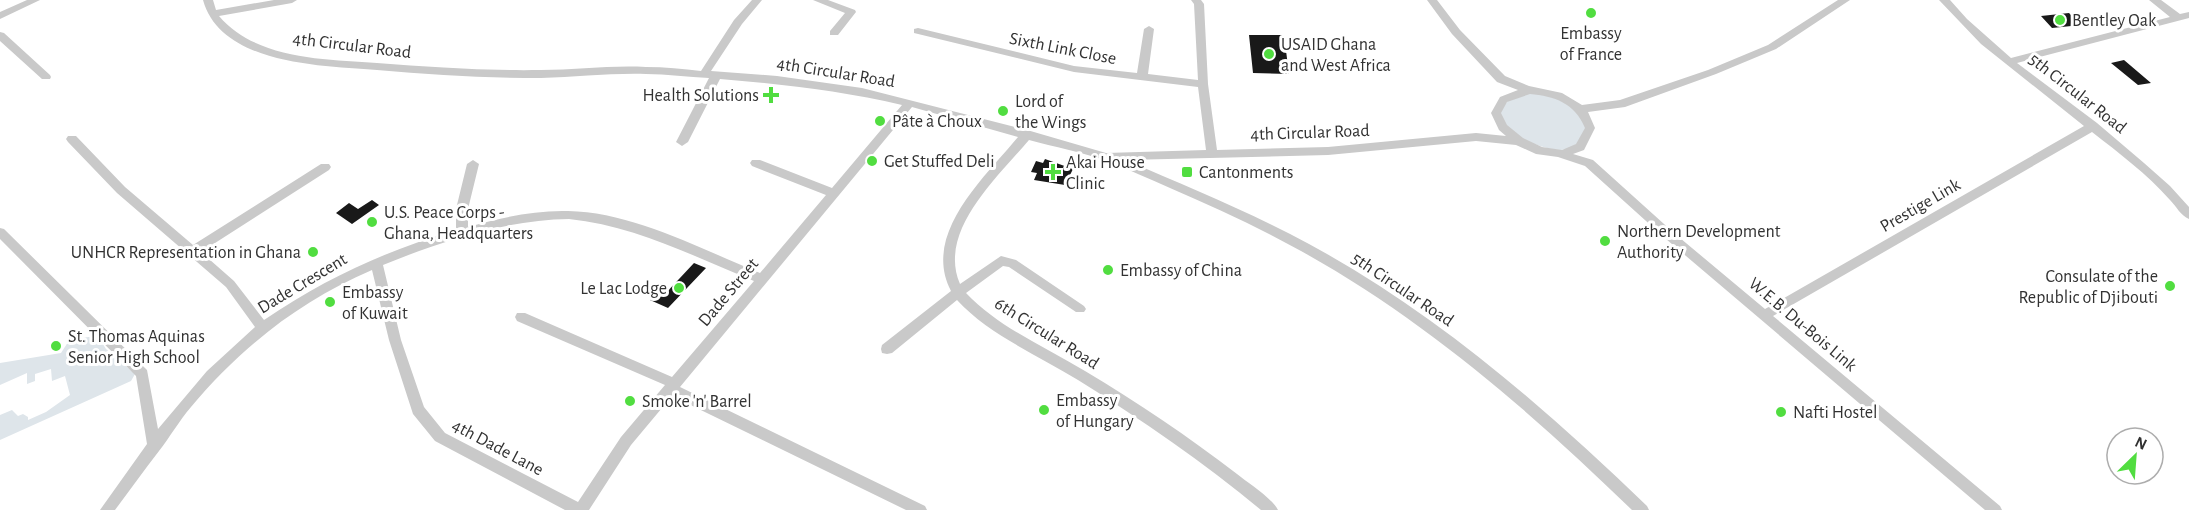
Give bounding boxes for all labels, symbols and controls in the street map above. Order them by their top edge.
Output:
marker: Embassy of France [1584,6,1598,20]
place label: Bentley Oak [2072,12,2157,30]
marker: Bentley Oak [2053,13,2067,27]
place label: Embassy of France [1560,25,1622,64]
street label: 4th Circular Road [291,30,412,62]
street label: Sixth Link Close [1008,30,1118,68]
place label: USAID Ghana and West Africa [1281,36,1391,75]
marker: USAID Ghana and West Africa [1262,47,1276,61]
street label: 5th Circular Road [2025,50,2130,137]
street label: 4th Circular Road [775,55,896,91]
place label: Health Solutions [643,87,759,105]
marker: Health Solutions [764,88,778,102]
place label: Lord of the Wings [1015,93,1087,132]
marker: Lord of the Wings [996,104,1010,118]
place label: Pâte à Choux [892,113,982,131]
marker: Pâte à Choux [873,114,887,128]
street label: 4th Circular Road [1250,122,1370,144]
place label: Get Stuffed Deli [884,153,995,171]
marker: Get Stuffed Deli [865,154,879,168]
place label: Akai House Clinic [1066,154,1145,193]
marker: Akai House Clinic [1044,163,1062,181]
place label: Cantonments [1199,164,1293,182]
marker: Cantonments [1180,165,1194,179]
street label: Prestige Link [1877,175,1964,236]
place label: U.S. Peace Corps - Ghana, Headquarters [384,204,533,243]
marker: U.S. Peace Corps - Ghana, Headquarters [365,215,379,229]
place label: Northern Development Authority [1617,223,1781,262]
marker: Northern Development Authority [1598,234,1612,248]
place label: UNHCR Representation in Ghana [71,244,301,262]
marker: UNHCR Representation in Ghana [306,245,320,259]
street label: 5th Circular Road [1348,249,1457,330]
street label: Dade Crescent [255,250,350,317]
street label: Dade Street [695,255,762,330]
place label: Embassy of China [1120,262,1242,280]
marker: Embassy of China [1101,263,1115,277]
place label: Consulate of the Republic of Djibouti [2019,268,2158,307]
street label: W.E.B. Du-Bois Link [1745,275,1860,376]
marker: Consulate of the Republic of Djibouti [2163,279,2177,293]
place label: Le Lac Lodge [580,280,667,298]
marker: Le Lac Lodge [672,281,686,295]
place label: Embassy of Kuwait [342,284,408,323]
marker: Embassy of Kuwait [323,295,337,309]
street label: 6th Circular Road [991,295,1102,373]
place label: St. Thomas Aquinas Senior High School [68,328,205,367]
marker: St. Thomas Aquinas Senior High School [49,339,63,353]
place label: Embassy of Hungary [1056,392,1134,431]
place label: Smoke 'n' Barrel [642,393,752,411]
marker: Smoke 'n' Barrel [623,394,637,408]
marker: Embassy of Hungary [1037,403,1051,417]
place label: Nafti Hostel [1793,404,1877,422]
marker: Nafti Hostel [1774,405,1788,419]
street label: 4th Dade Lane [449,416,546,479]
north arrow [2105,426,2165,486]
text: N [2132,434,2149,453]

